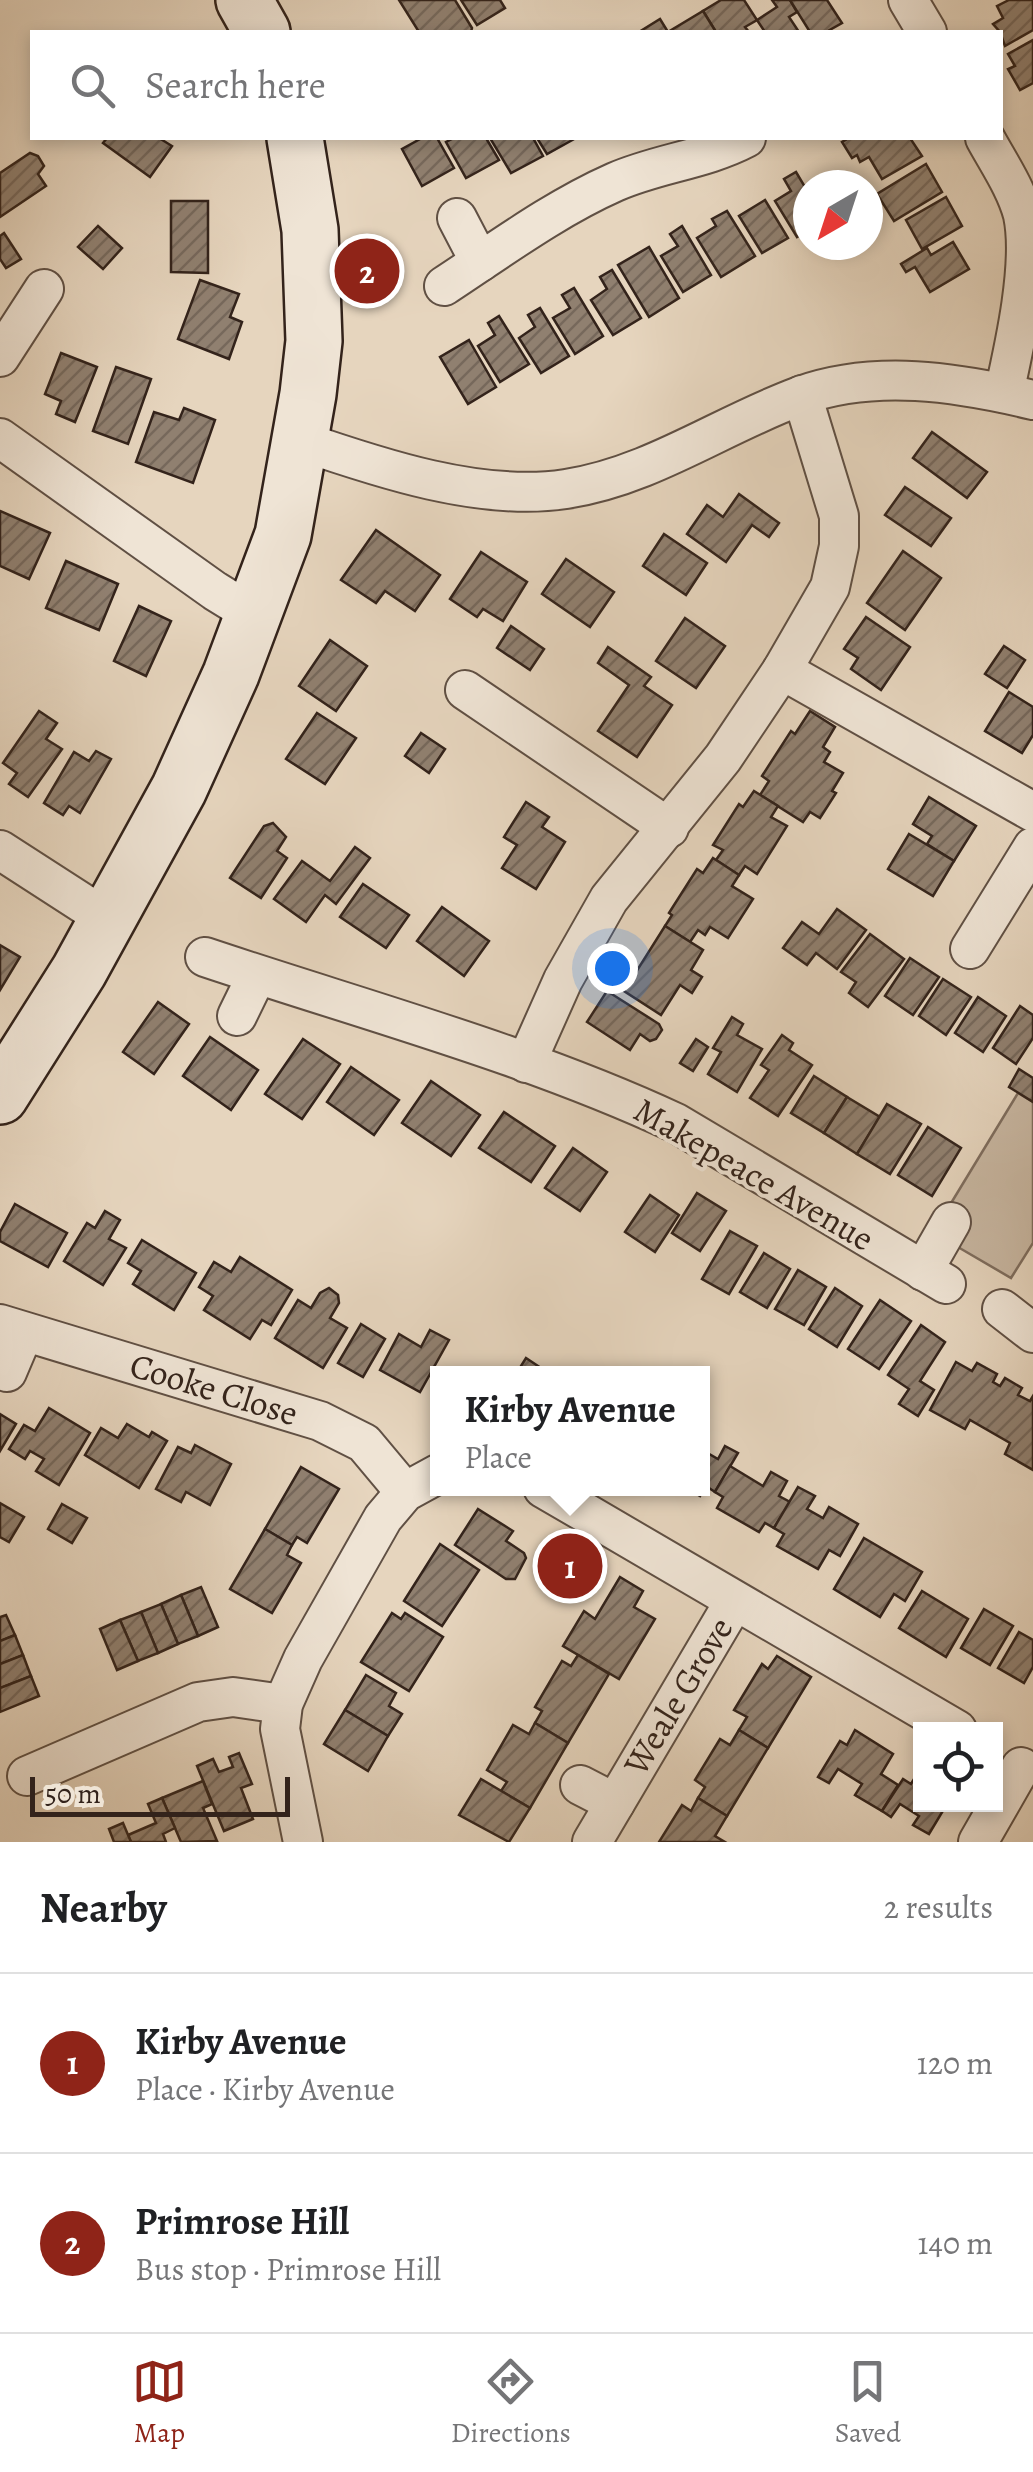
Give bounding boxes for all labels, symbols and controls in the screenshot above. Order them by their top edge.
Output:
search box [30,30,1003,140]
icon: search [65,58,120,113]
text: Search here [145,59,326,111]
north arrow [793,170,883,260]
pin: 2 [334,234,400,308]
your location [587,943,638,994]
street label: Makepeace Avenue [625,1086,883,1262]
street label: Cooke Close [124,1341,304,1437]
popup [430,1366,710,1496]
text: Kirby Avenue [464,1383,676,1435]
text: Place [464,1435,532,1479]
pin: 1 [538,1528,602,1604]
street label: Weale Grove [611,1608,744,1785]
map controls [913,1722,1003,1812]
button: locate [913,1722,1003,1812]
scale bar [30,1772,290,1816]
text: 50 m [45,1775,101,1813]
text: Nearby [40,1879,167,1936]
text: 2 results [884,1885,993,1929]
text: Kirby Avenue [135,2015,347,2067]
text: 1 [67,2041,78,2085]
text: 120 m [917,2041,993,2085]
text: Place · Kirby Avenue [135,2067,395,2111]
text: Primrose Hill [135,2195,349,2247]
text: 2 [65,2221,80,2265]
text: 140 m [918,2221,993,2265]
text: Bus stop · Primrose Hill [135,2247,441,2291]
tab: Map [132,2354,187,2452]
tab: Directions [451,2354,571,2452]
tab: Saved [835,2354,901,2452]

